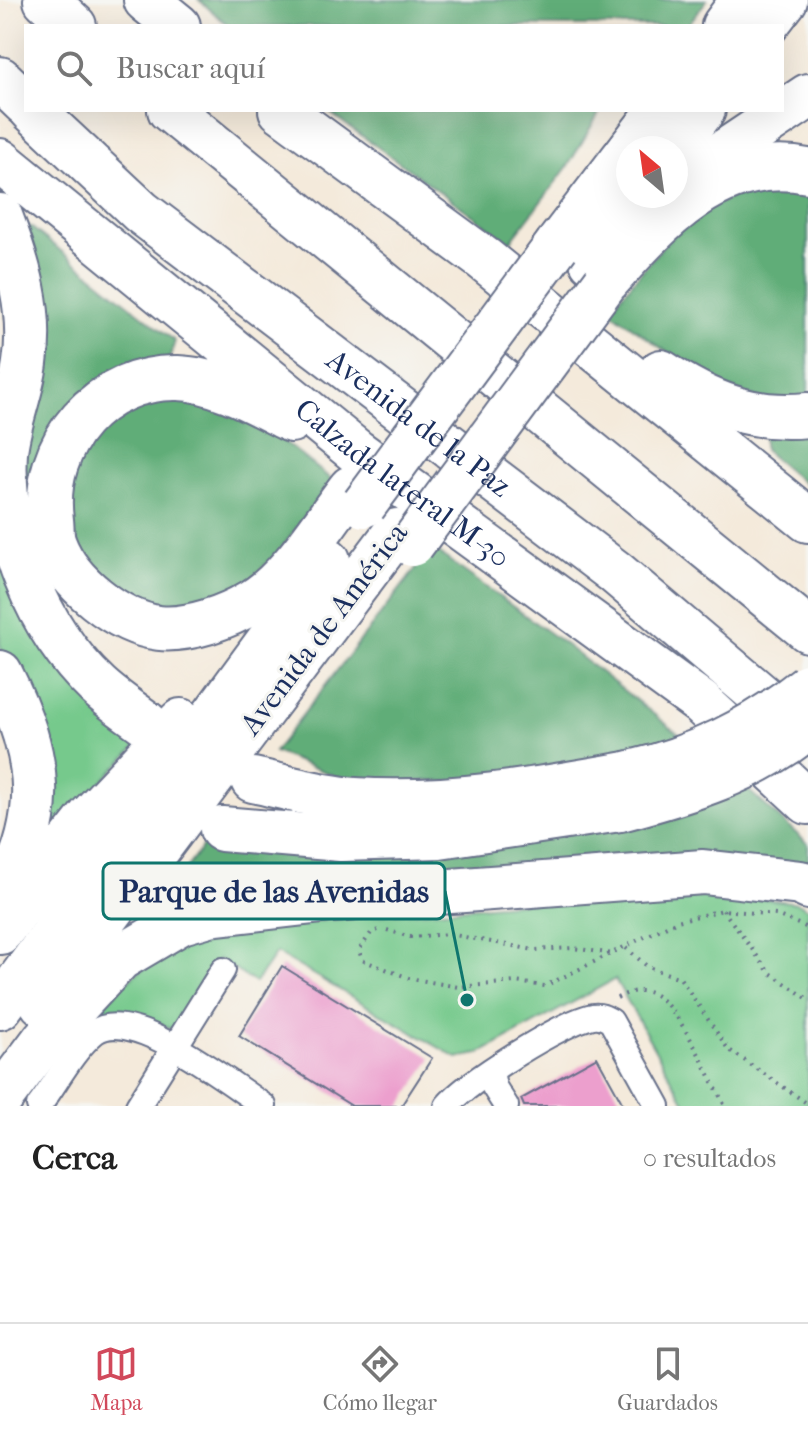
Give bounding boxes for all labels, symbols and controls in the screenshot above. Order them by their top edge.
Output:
search box [24,24,784,112]
icon: search [52,46,96,90]
text: Buscar aquí [116,51,265,86]
north arrow [616,136,688,208]
street label: Avenida de la Paz [319,341,518,504]
street label: Calzada lateral M-30 [288,391,517,575]
street label: Avenida de América [232,515,416,743]
callout: Parque de las Avenidas [103,863,445,919]
text: Parque de las Avenidas [119,873,429,910]
text: Cerca [32,1138,117,1178]
text: 0 resultados [643,1143,776,1174]
tab: Mapa [90,1342,143,1416]
tab: Cómo llegar [323,1342,437,1416]
tab: Guardados [617,1342,718,1416]

